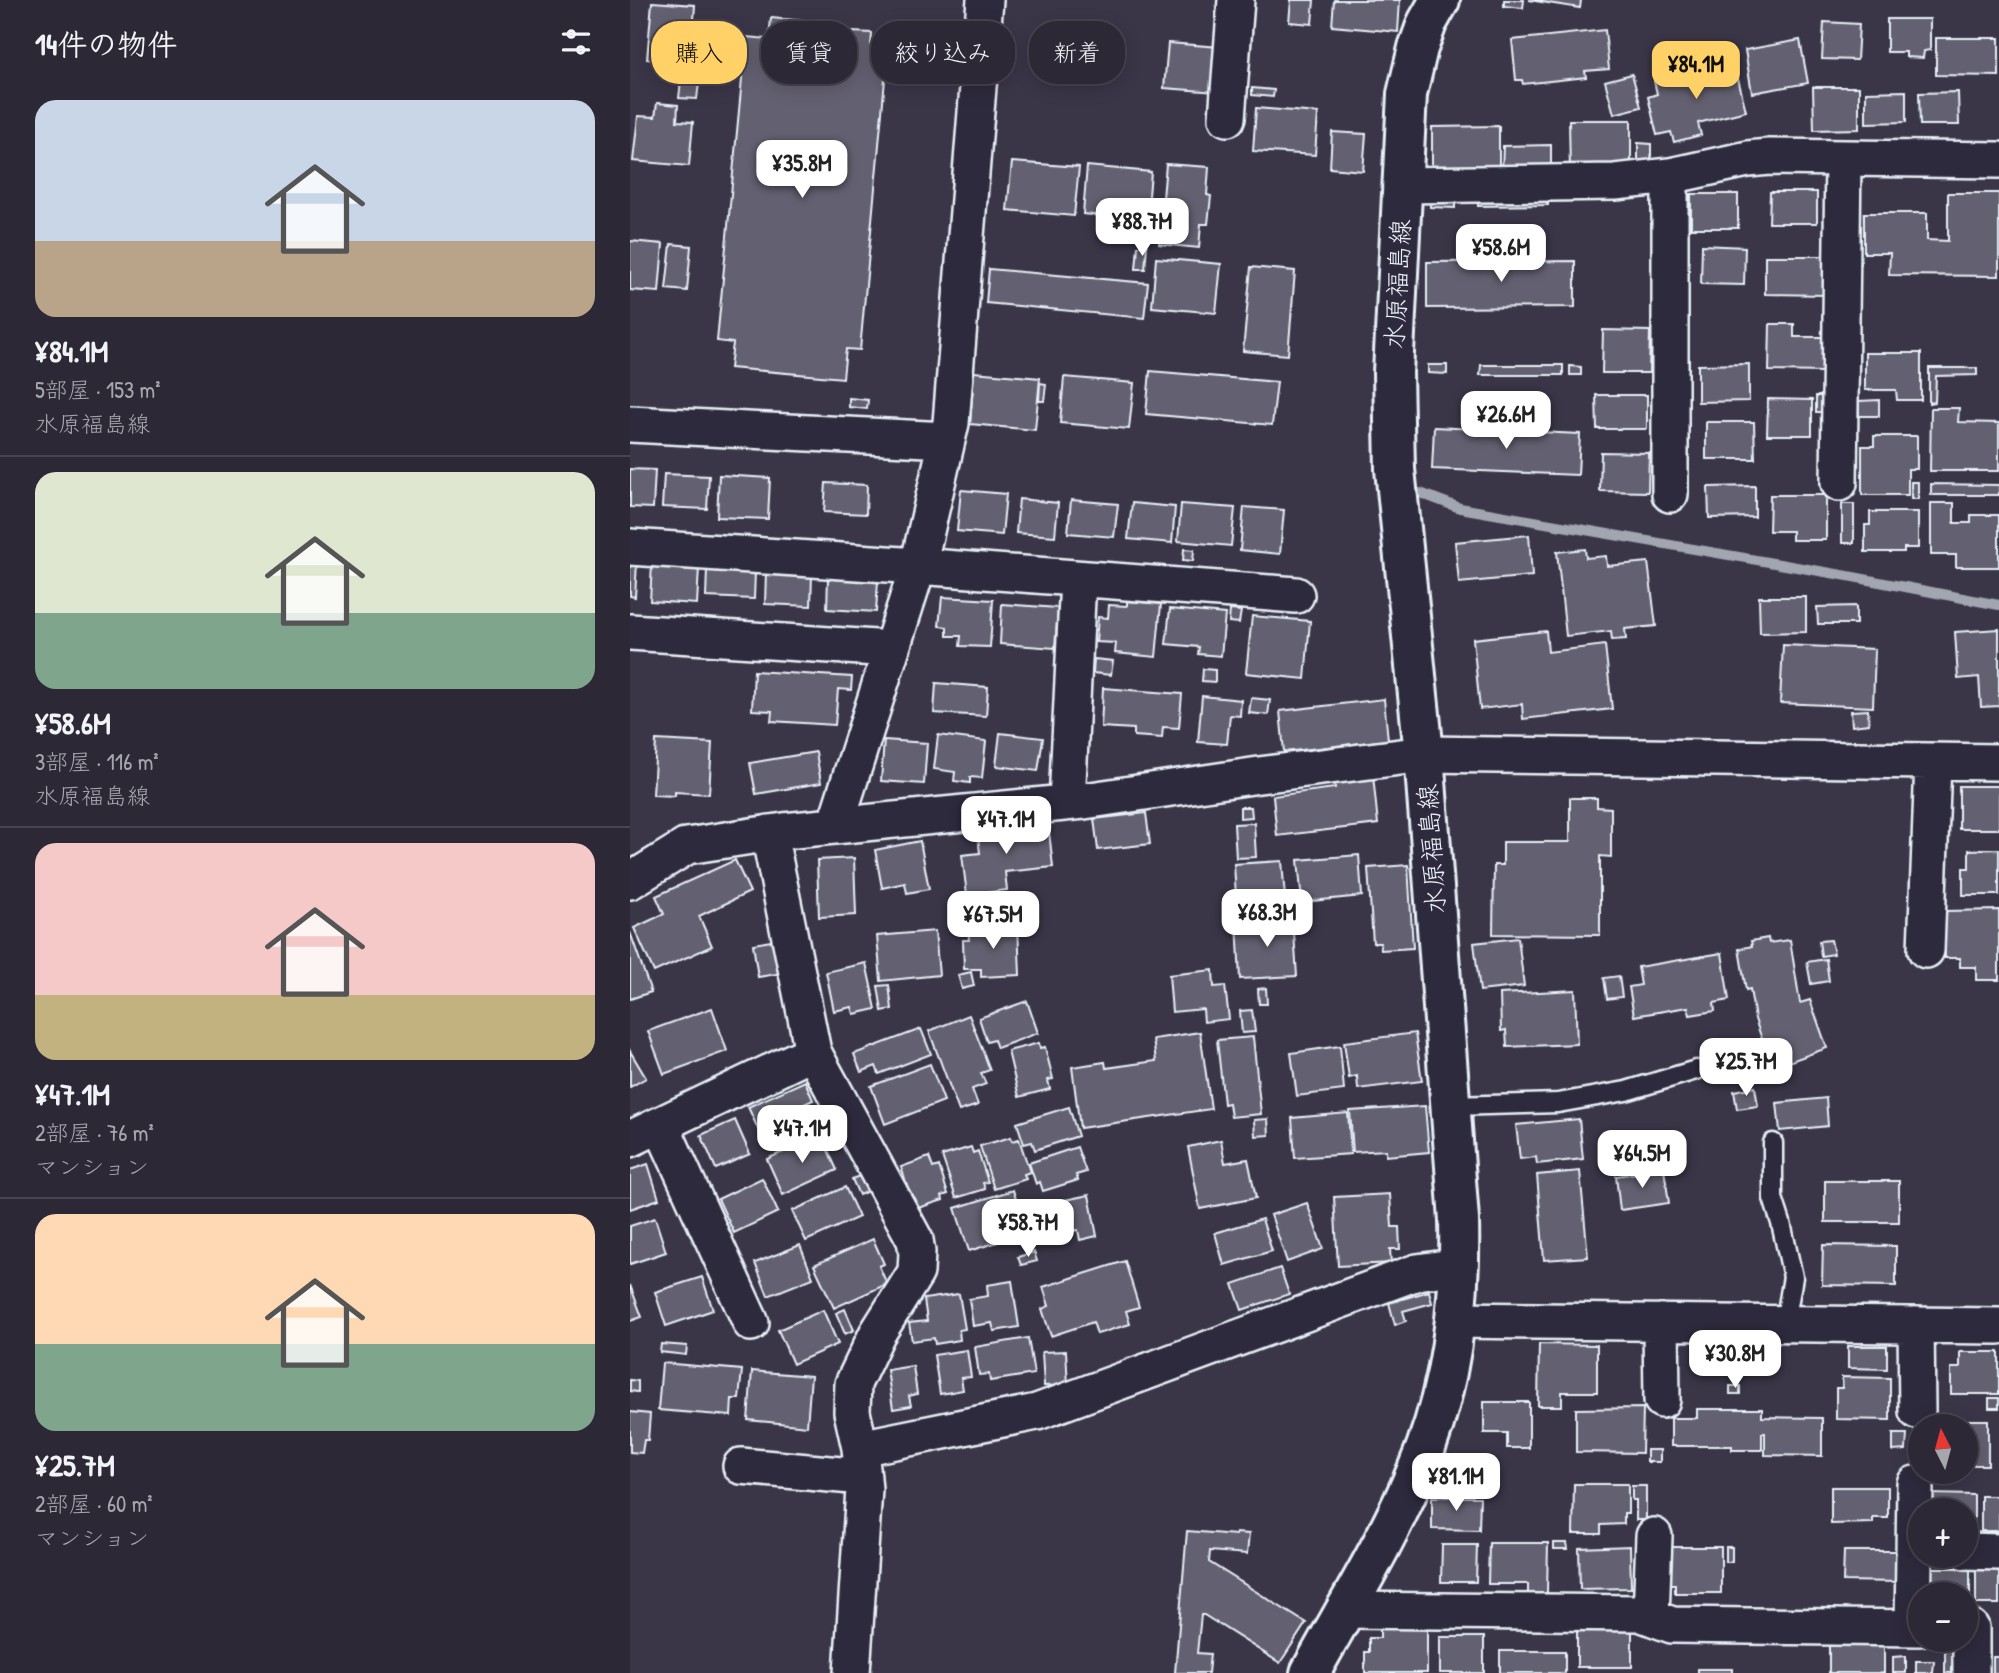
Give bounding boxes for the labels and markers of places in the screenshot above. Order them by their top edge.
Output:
pin: ¥84.1M [1639,42,1753,101]
pin: ¥35.8M [745,140,859,200]
pin: ¥88.7M [1085,198,1199,258]
pin: ¥58.6M [1444,224,1558,284]
pin: ¥26.6M [1449,392,1563,451]
pin: ¥47.1M [949,796,1063,856]
pin: ¥68.3M [1210,890,1324,949]
pin: ¥67.5M [936,892,1050,951]
pin: ¥25.7M [1689,1038,1803,1098]
pin: ¥47.1M [745,1106,859,1165]
pin: ¥64.5M [1585,1130,1699,1190]
pin: ¥58.7M [971,1200,1085,1259]
pin: ¥30.8M [1678,1330,1792,1390]
pin: ¥81.1M [1399,1454,1513,1513]

